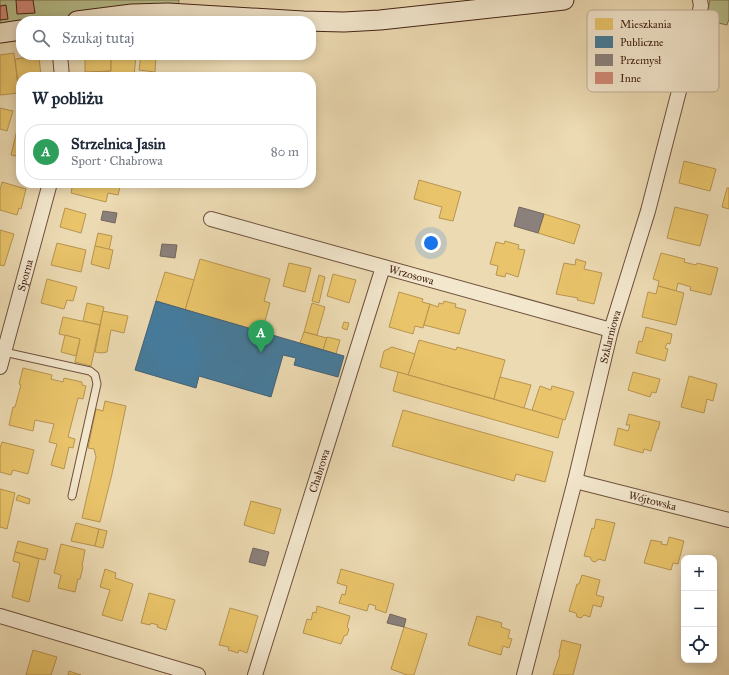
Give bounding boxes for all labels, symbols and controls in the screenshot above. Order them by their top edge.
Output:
legend [587,10,719,92]
search box [16,16,316,60]
text: Mieszkania [620,18,672,31]
icon: search [30,27,52,49]
text: Szukaj tutaj [62,29,134,47]
text: Publiczne [620,36,664,49]
text: Przemysł [620,54,661,67]
text: Inne [620,72,642,85]
text: W pobliżu [32,88,103,109]
text: Strzelnica Jasin [71,135,166,153]
text: A [42,144,50,160]
text: 80 m [271,144,299,160]
text: Sport · Chabrowa [71,153,163,169]
your location [421,233,441,253]
street label: Sporna [15,258,36,293]
street label: Wrzosowa [387,263,436,288]
street label: Szklarniowa [597,308,624,365]
pin: A [248,320,274,353]
street label: Chabrowa [307,447,333,494]
street label: Wójtowska [627,489,678,513]
map controls [681,555,717,663]
button: + [681,555,717,591]
button: − [681,591,717,627]
button: locate [681,627,717,663]

